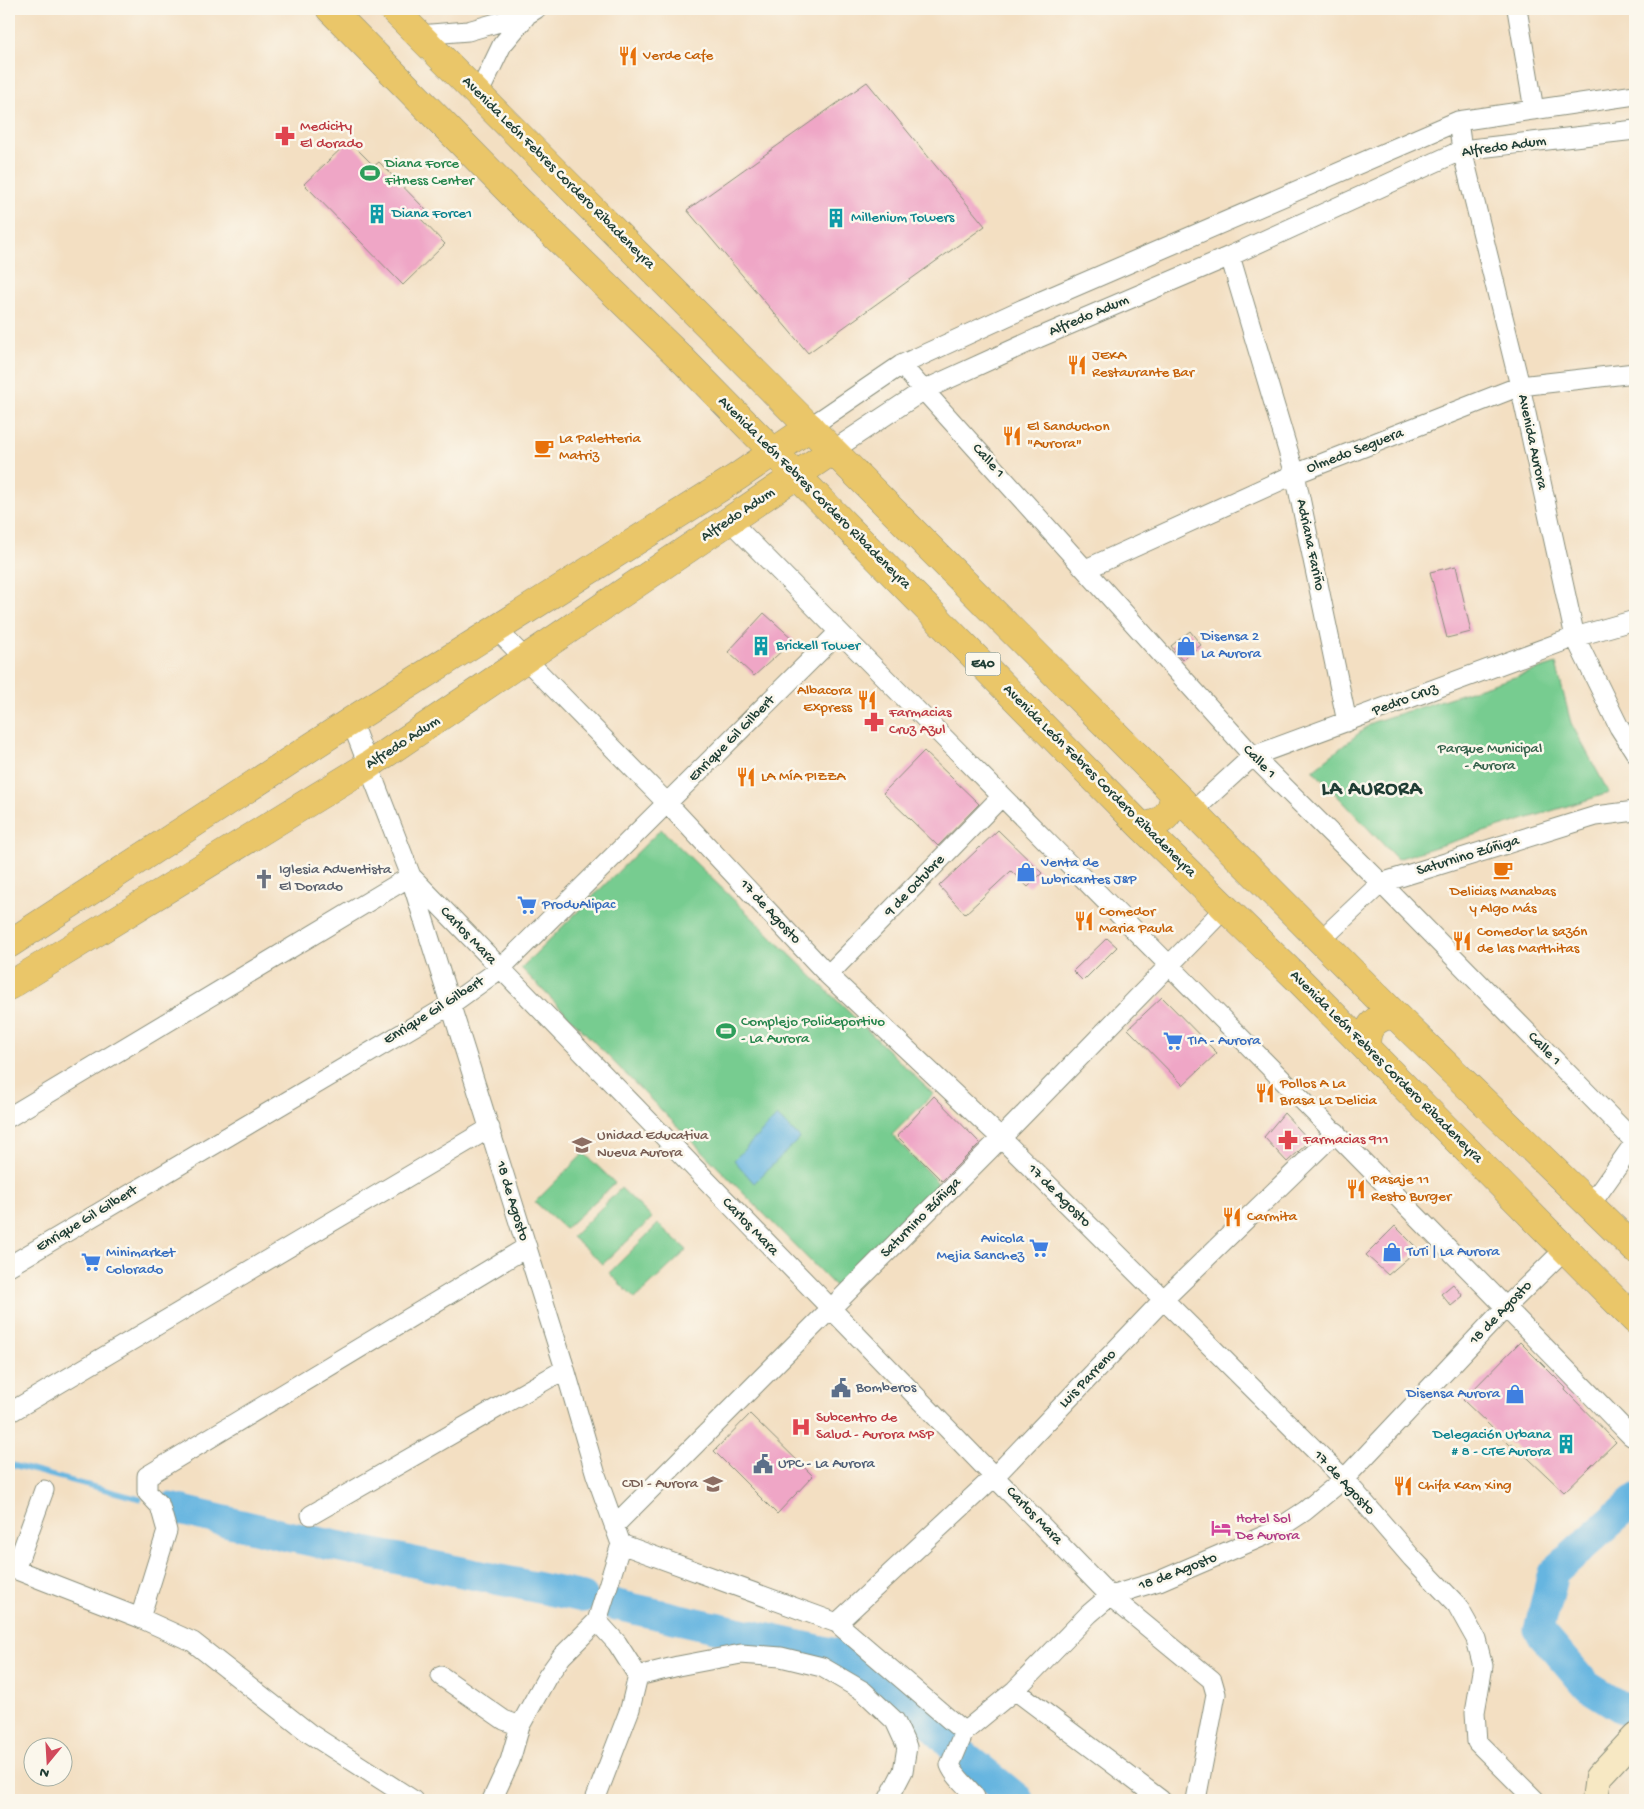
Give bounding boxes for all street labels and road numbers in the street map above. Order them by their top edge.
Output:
street label: Avenida León Febres Cordero Ribadeneyra [458,73,659,274]
street label: Alfredo Adum [1461,132,1548,162]
street label: Alfredo Adum [1046,291,1132,341]
street label: Avenida León Febres Cordero Ribadeneyra [714,393,915,594]
street label: Avenida Aurora [1513,393,1551,492]
street label: Olmedo Seguera [1304,424,1407,478]
street label: Calle 1 [968,440,1008,482]
street label: Alfredo Adum [698,484,779,546]
street label: Adriana Fariño [1292,498,1329,593]
road number: E40 [966,652,1000,676]
street label: Pedro Cruz [1369,679,1441,721]
street label: Avenida León Febres Cordero Ribadeneyra [999,681,1200,882]
street label: Enrique Gil Gilbert [685,691,780,786]
street label: Alfredo Adum [362,712,444,774]
street label: Calle 1 [1238,741,1280,783]
street label: Saturnino Zúñiga [1414,832,1522,880]
street label: 9 de Octubre [880,851,949,922]
street label: 17 de Agosto [735,875,805,948]
street label: Carlos Mara [436,903,501,969]
street label: Avenida León Febres Cordero Ribadeneyra [1286,967,1487,1168]
street label: Enrique Gil Gilbert [380,972,489,1049]
street label: Calle 1 [1523,1028,1565,1070]
street label: 18 de Agosto [491,1158,533,1243]
street label: 17 de Agosto [1023,1160,1095,1232]
street label: Saturnino Zúñiga [877,1173,966,1262]
street label: Enrique Gil Gilbert [33,1181,143,1256]
street label: Carlos Mara [718,1194,783,1260]
street label: 18 de Agosto [1465,1277,1536,1350]
street label: Luis Parreno [1056,1346,1121,1412]
street label: 17 de Agosto [1309,1446,1379,1519]
street label: Carlos Mara [1002,1483,1067,1549]
street label: 18 de Agosto [1135,1549,1220,1596]

